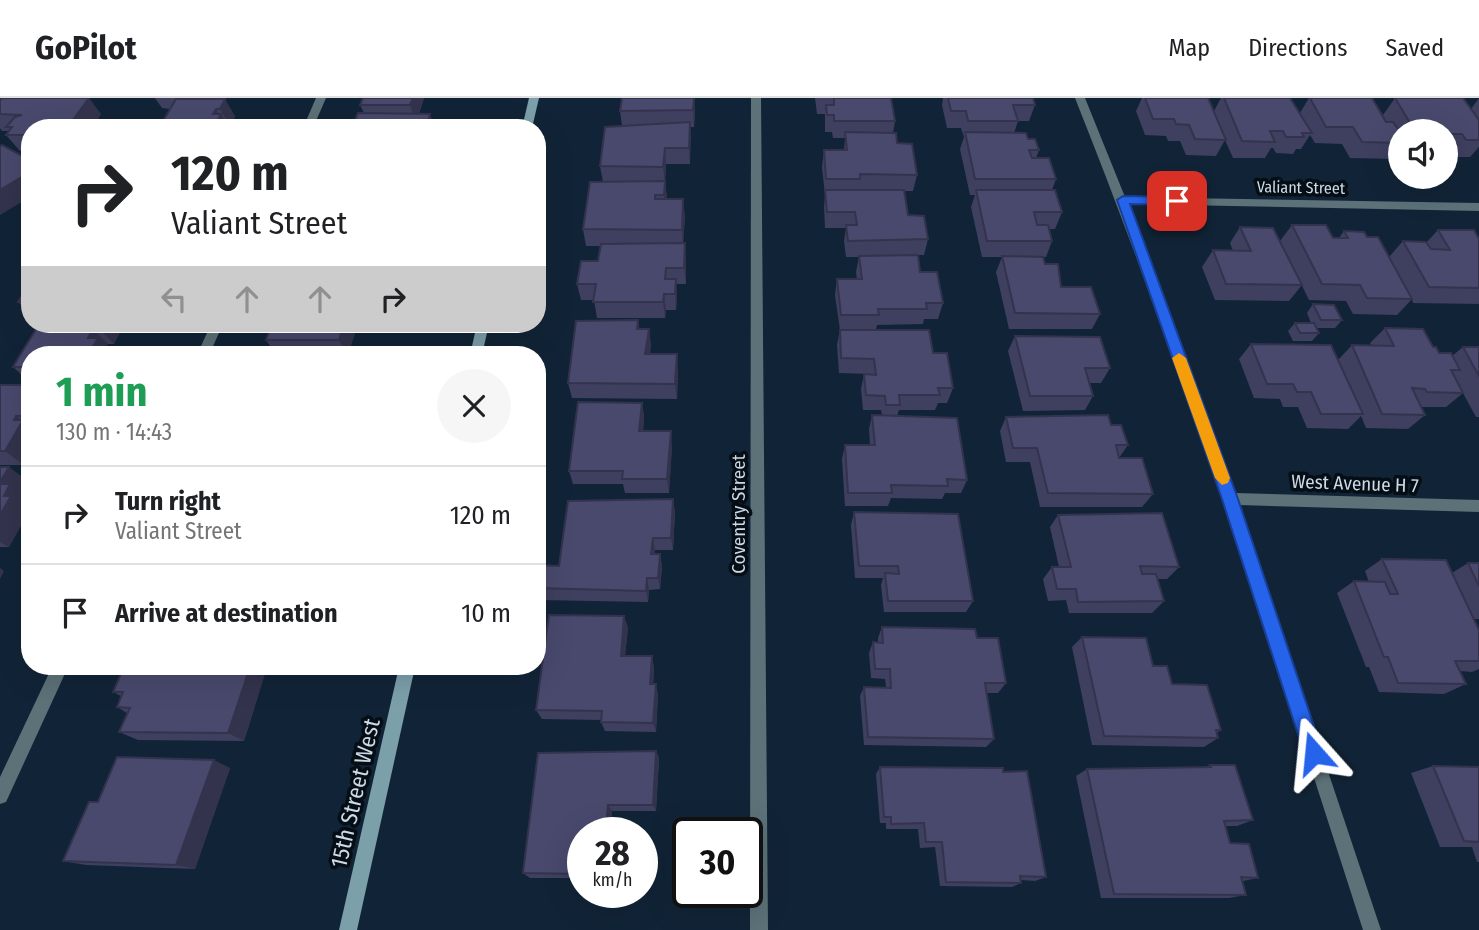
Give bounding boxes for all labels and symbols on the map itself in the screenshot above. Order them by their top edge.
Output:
pin [1147,171,1207,231]
street label: Valiant Street [1257,177,1346,198]
street label: Coventry Street [727,453,750,574]
street label: West Avenue H 7 [1291,470,1419,497]
street label: 15th Street West [324,715,386,870]
position arrow [1277,716,1351,790]
speed limit sign: 30 [672,817,763,908]

